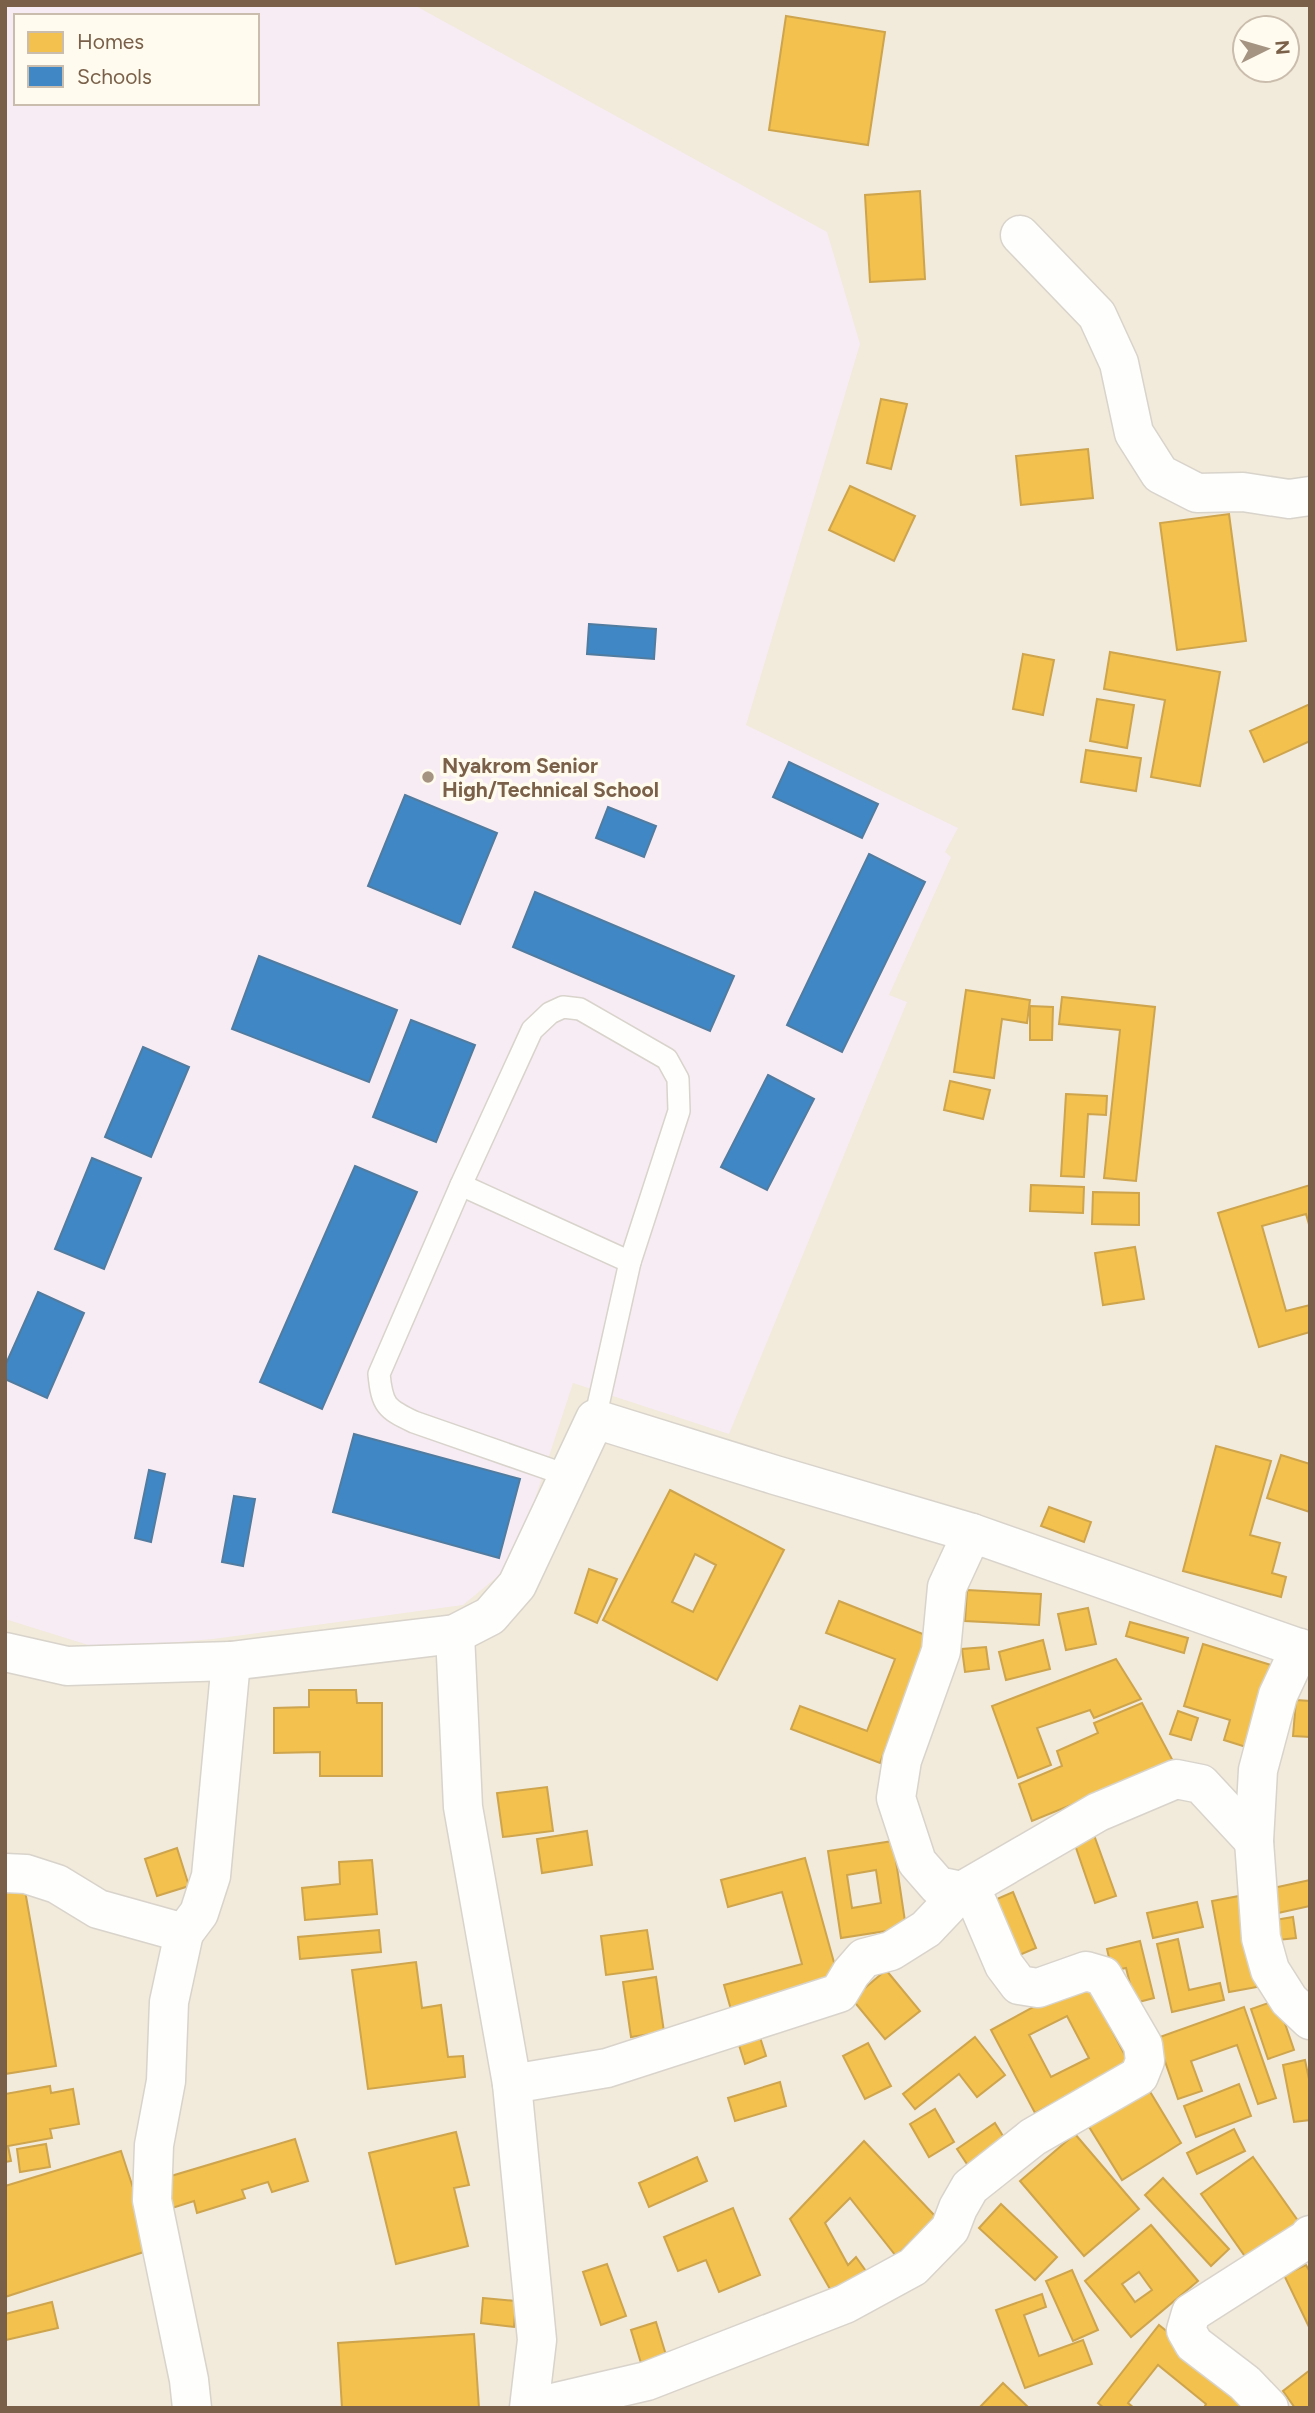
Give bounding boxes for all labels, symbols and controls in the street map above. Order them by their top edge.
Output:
legend [14,14,259,105]
north arrow [1231,14,1301,84]
text: Homes [77,29,144,54]
text: N [1270,39,1295,56]
text: Schools [77,64,152,89]
place label: Nyakrom Senior High/Technical School [442,753,659,802]
marker: Nyakrom Senior High/Technical School [420,769,436,785]

